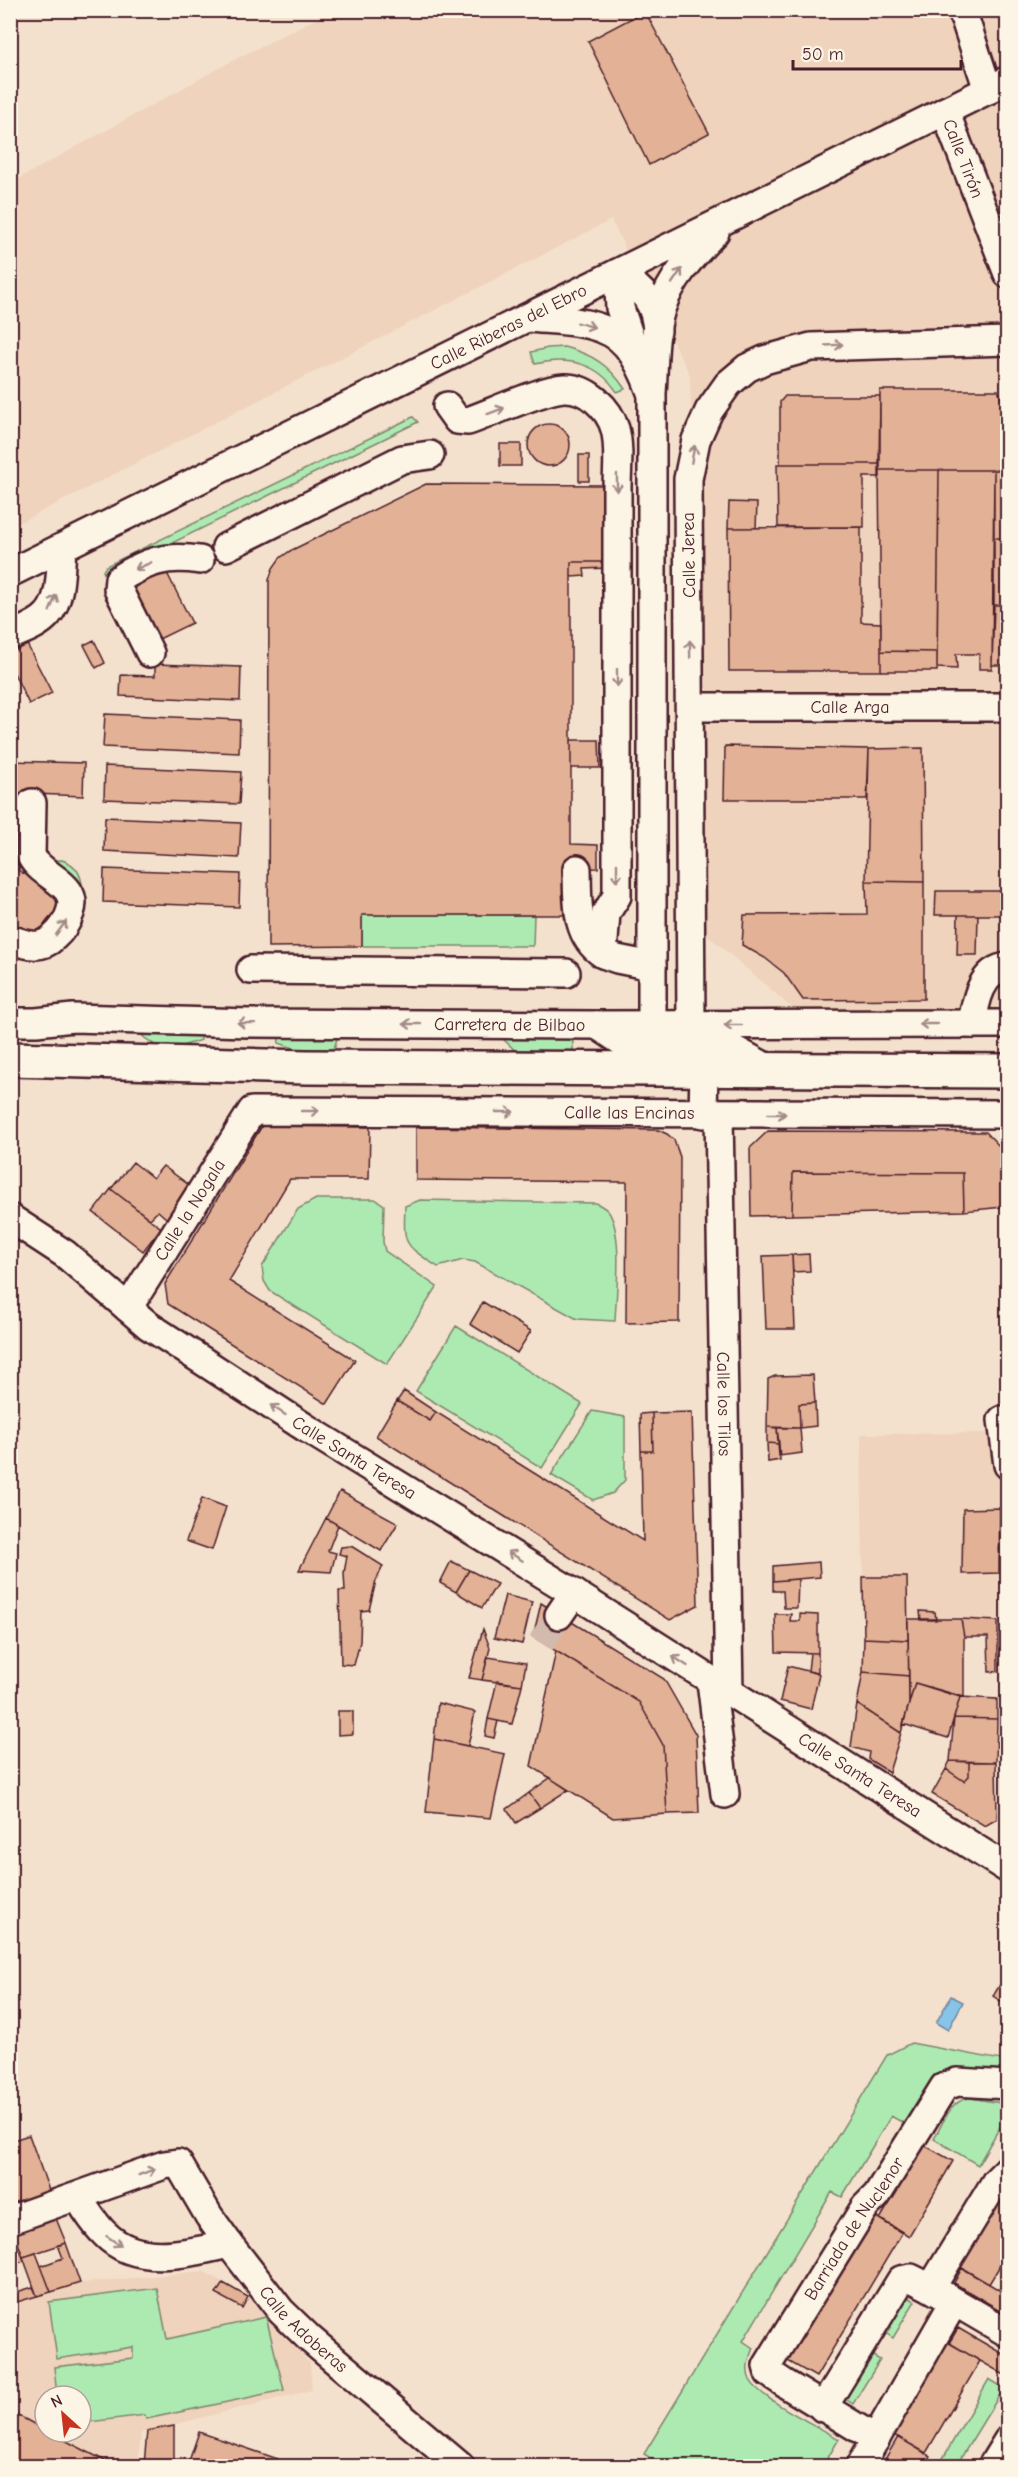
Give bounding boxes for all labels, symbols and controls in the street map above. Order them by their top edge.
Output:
scale bar [793,33,961,71]
text: 50 m [802,44,844,65]
street label: Calle Tirón [939,116,988,201]
one-way arrow [671,268,684,285]
street label: Calle Riberas del Ebro [427,279,590,374]
one-way arrow [576,319,595,331]
one-way arrow [823,340,843,351]
one-way arrow [486,405,505,416]
one-way arrow [688,445,699,465]
one-way arrow [611,472,623,492]
street label: Calle Jerea [678,512,700,598]
one-way arrow [135,561,153,573]
one-way arrow [48,595,59,613]
one-way arrow [684,639,696,659]
one-way arrow [611,667,623,687]
street label: Calle Arga [810,697,890,718]
one-way arrow [611,862,623,882]
one-way arrow [54,920,67,936]
street label: Carretera de Bilbao [434,1014,585,1035]
one-way arrow [236,1017,256,1028]
one-way arrow [403,1018,423,1030]
one-way arrow [919,1018,939,1030]
one-way arrow [724,1019,744,1031]
street label: Calle las Encinas [564,1102,694,1123]
one-way arrow [300,1105,320,1117]
one-way arrow [495,1107,515,1118]
one-way arrow [767,1108,787,1120]
street label: Calle la Nogala [150,1155,230,1265]
street label: Calle los Tilos [713,1352,735,1456]
one-way arrow [269,1403,286,1416]
street label: Calle Santa Teresa [288,1411,420,1504]
one-way arrow [507,1550,524,1562]
one-way arrow [672,1655,688,1667]
street label: Calle Santa Teresa [794,1728,925,1822]
street label: Barriada de Nuclenor [800,2152,909,2304]
one-way arrow [137,2165,156,2176]
one-way arrow [106,2235,122,2247]
street label: Calle Adoberas [255,2282,352,2377]
north arrow [33,2384,93,2444]
text: N [48,2391,65,2412]

